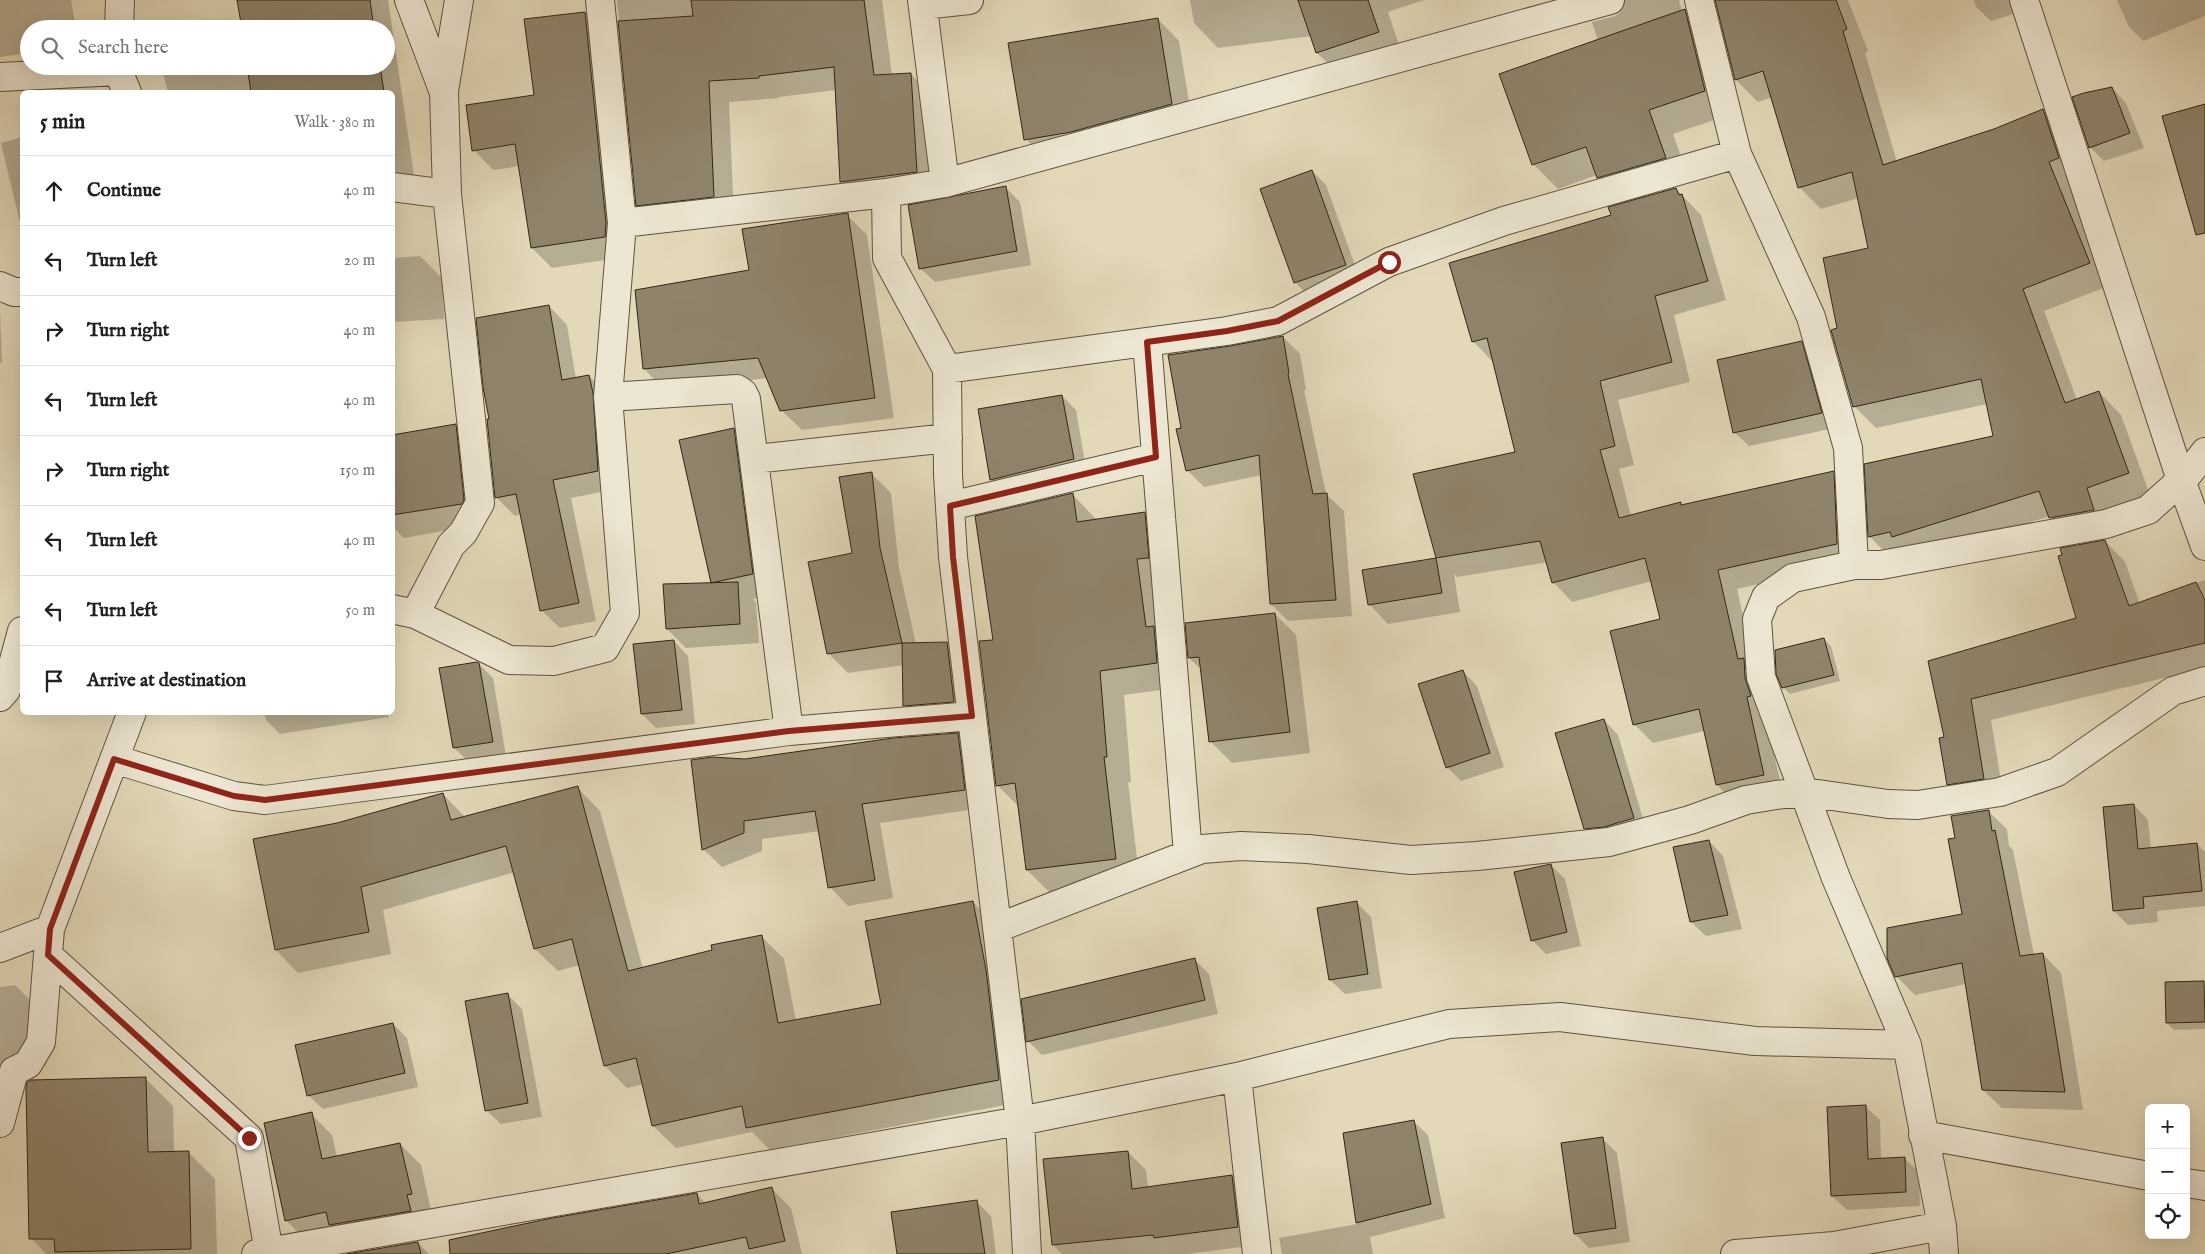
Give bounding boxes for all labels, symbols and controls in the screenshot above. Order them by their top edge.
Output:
search box [20,20,395,75]
icon: search [38,34,66,62]
text: Search here [78,36,169,60]
text: 5 min [40,109,85,136]
text: Walk · 380 m [294,113,375,133]
icon: ahead [40,177,68,205]
text: Continue [87,179,161,203]
text: 40 m [343,181,375,201]
icon: left [40,247,68,275]
text: Turn left [87,249,158,273]
text: 20 m [344,251,375,271]
route start [1378,251,1401,274]
icon: right [40,317,68,345]
text: Turn right [87,319,169,343]
text: 40 m [343,321,375,341]
icon: left [40,387,68,415]
text: Turn left [87,389,158,413]
text: 40 m [343,391,375,411]
icon: right [40,457,68,485]
text: Turn right [87,459,169,483]
text: 150 m [340,461,375,481]
icon: left [40,527,68,555]
text: Turn left [87,529,158,553]
text: 40 m [343,531,375,551]
icon: left [40,597,68,625]
text: Turn left [87,599,158,623]
text: 50 m [346,601,375,621]
icon: arrive [40,667,68,695]
text: Arrive at destination [87,669,246,693]
map controls [2145,1104,2190,1239]
button: + [2145,1104,2190,1149]
route end [238,1127,261,1150]
button: − [2145,1149,2190,1194]
button: locate [2145,1194,2190,1239]

